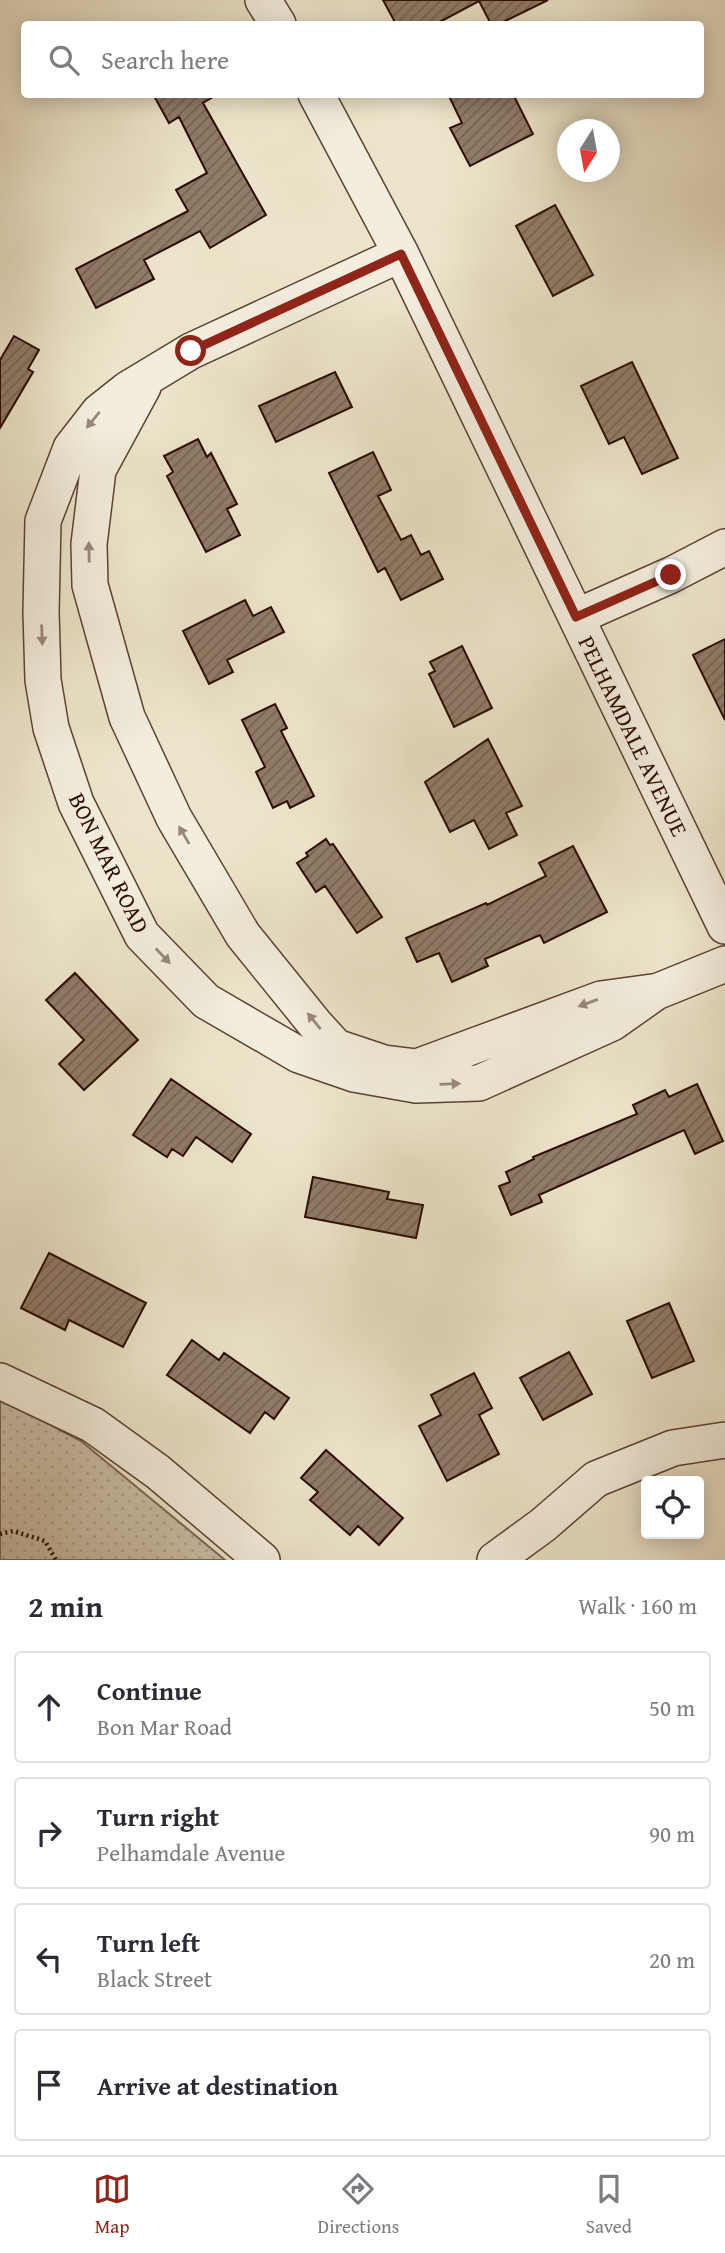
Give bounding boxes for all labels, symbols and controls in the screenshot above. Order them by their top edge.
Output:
search box [21,21,704,98]
text: Search here [101,40,229,79]
icon: search [45,41,83,79]
north arrow [557,119,620,182]
route start [175,335,206,366]
one-way arrow [86,412,101,429]
one-way arrow [84,541,95,563]
route end [655,559,686,590]
one-way arrow [36,624,47,646]
street label: PELHAMDALE AVENUE [571,630,696,841]
street label: BON MAR ROAD [61,787,158,939]
one-way arrow [178,825,190,845]
one-way arrow [154,948,171,965]
one-way arrow [578,998,599,1009]
one-way arrow [306,1013,321,1031]
one-way arrow [440,1078,462,1089]
map controls [641,1476,704,1539]
button: locate [641,1476,704,1539]
text: 2 min [28,1584,103,1628]
text: Walk · 160 m [578,1589,697,1622]
text: Continue [97,1671,202,1710]
icon: ahead [30,1688,68,1726]
text: 50 m [649,1691,695,1724]
text: Bon Mar Road [97,1710,232,1743]
text: Turn right [97,1797,219,1836]
icon: right [30,1814,68,1852]
text: 90 m [649,1817,695,1850]
text: Pelhamdale Avenue [97,1836,285,1869]
text: Turn left [97,1923,200,1962]
icon: left [30,1940,68,1978]
text: 20 m [649,1943,695,1976]
text: Black Street [97,1962,212,1995]
icon: arrive [30,2066,68,2104]
text: Arrive at destination [97,2066,338,2105]
tab: Map [93,2170,131,2240]
tab: Directions [318,2170,399,2240]
tab: Saved [586,2170,632,2240]

